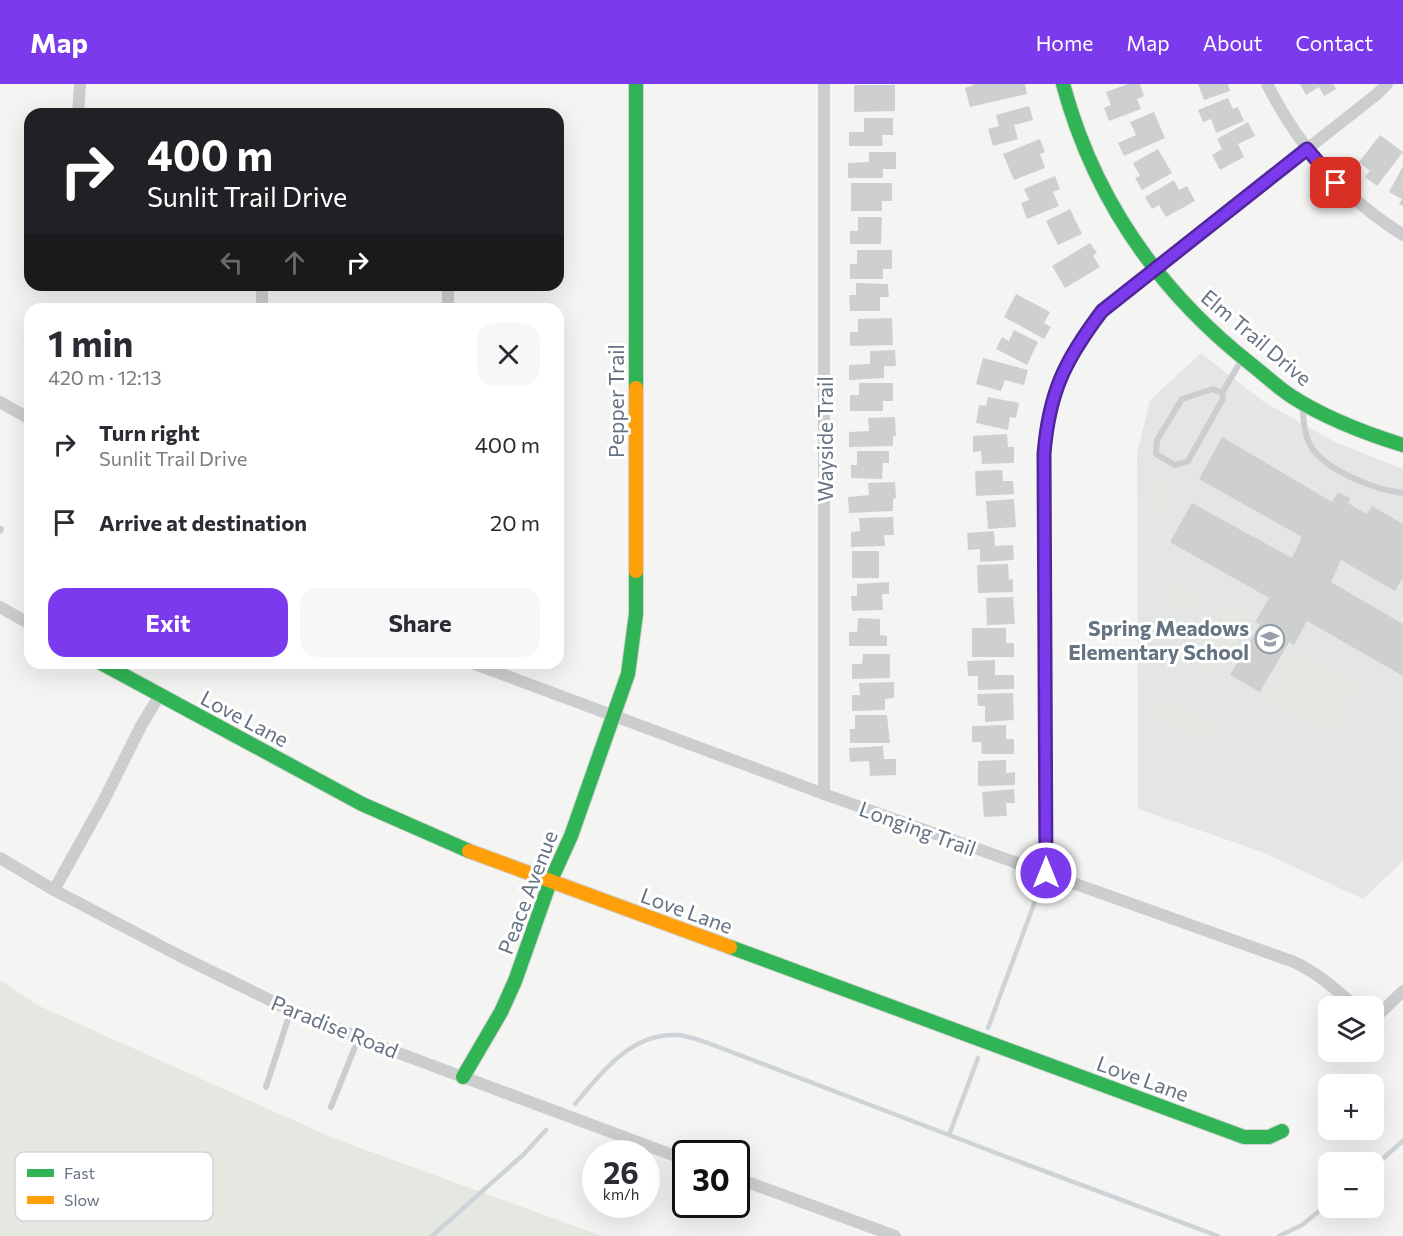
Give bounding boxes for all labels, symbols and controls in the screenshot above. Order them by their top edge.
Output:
text: Map [30,25,88,59]
text: Home [1036,30,1093,55]
text: Map [1126,30,1170,55]
text: About [1203,30,1262,55]
text: Contact [1295,30,1373,55]
text: 400 m [147,128,273,180]
icon: right [48,132,126,210]
pin [1310,157,1361,208]
icon: arrive [1319,166,1352,199]
text: Sunlit Trail Drive [147,180,347,213]
icon: left [215,246,248,279]
icon: ahead [278,246,311,279]
icon: right [341,246,374,279]
street label: Elm Trail Drive [1197,284,1317,390]
text: 1 min [48,320,133,364]
button: close [477,323,540,386]
street label: Pepper Trail [603,344,628,458]
text: 420 m · 12:13 [48,365,162,389]
street label: Wayside Trail [812,376,837,502]
text: Turn right [99,419,200,446]
icon: right [48,428,81,461]
text: 400 m [475,431,540,458]
text: Sunlit Trail Drive [99,446,247,470]
icon: arrive [48,506,81,539]
text: Arrive at destination [99,509,307,536]
text: 20 m [490,509,540,536]
button: Exit [48,588,288,657]
button: Share [300,588,540,657]
place label: Spring Meadows Elementary School [1068,615,1249,664]
school or university icon: Spring Meadows Elementary School [1254,623,1286,655]
street label: Love Lane [197,684,293,752]
street label: Longing Trail [856,795,980,861]
street label: Peace Avenue [492,827,562,957]
position arrow [1014,841,1078,905]
street label: Love Lane [638,882,736,938]
street label: Paradise Road [268,989,402,1063]
map controls [1318,996,1384,1218]
button: layers [1318,996,1384,1062]
street label: Love Lane [1094,1050,1192,1106]
button: + [1318,1074,1384,1140]
speed limit sign: 30 [672,1140,750,1218]
legend [15,1152,213,1221]
button: − [1318,1152,1384,1218]
text: 26 [603,1153,639,1190]
text: Fast [64,1163,95,1182]
text: km/h [603,1185,639,1203]
text: Slow [64,1190,100,1209]

